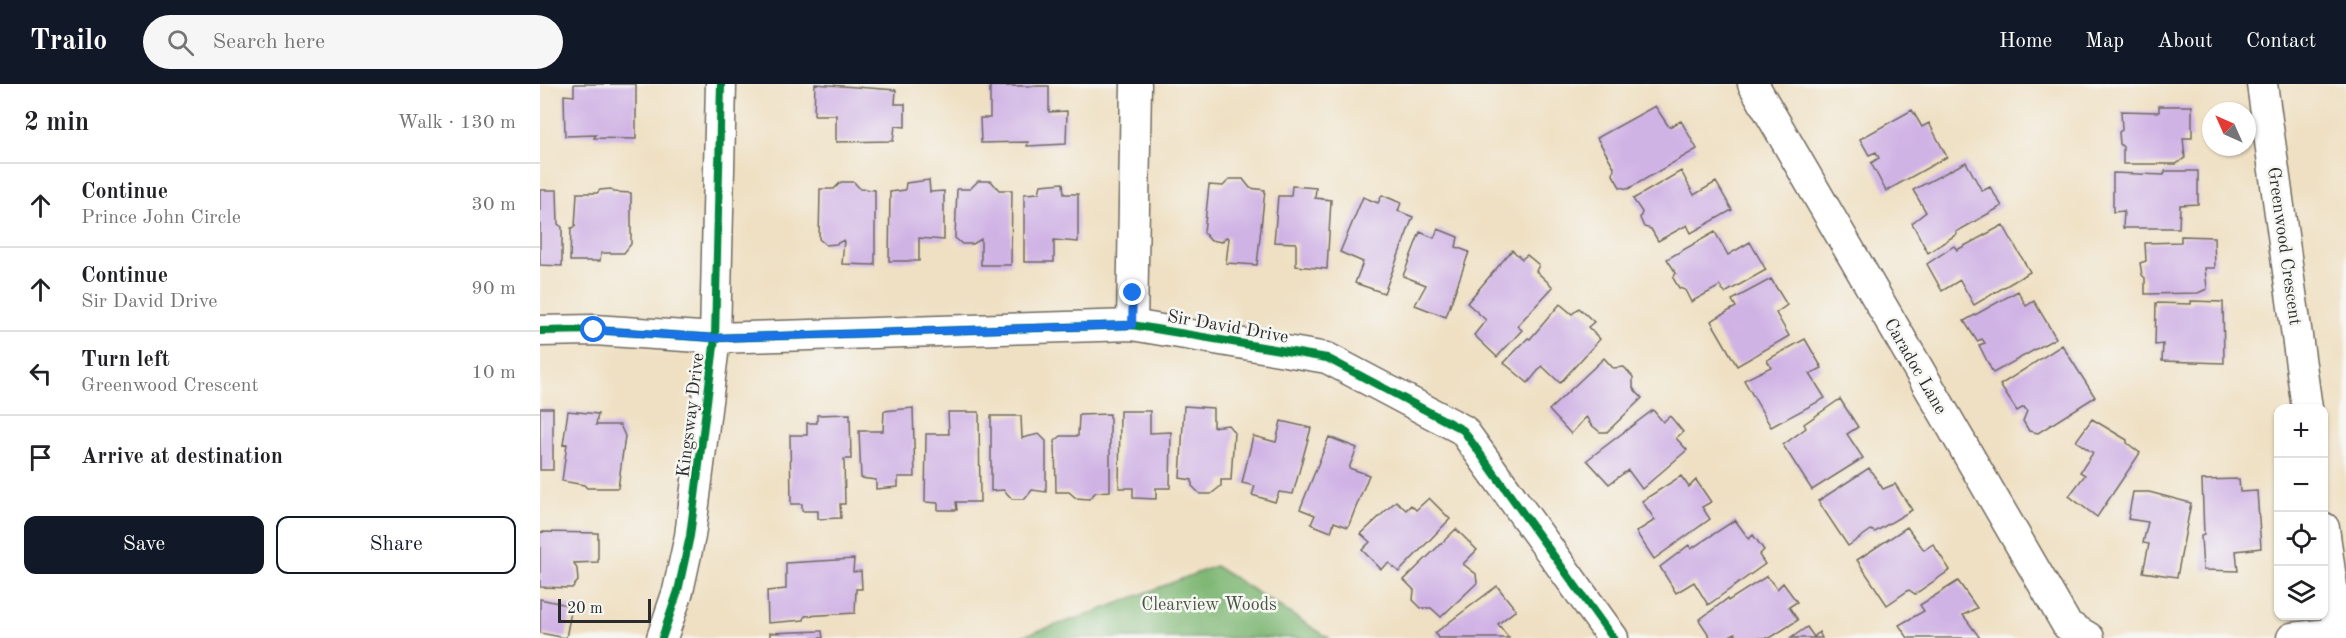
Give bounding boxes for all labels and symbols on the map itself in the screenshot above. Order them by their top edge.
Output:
north arrow [2202,102,2256,156]
street label: Greenwood Crescent [2264,166,2304,326]
route end [1119,279,1145,305]
street label: Sir David Drive [1166,307,1290,347]
street label: Caradoc Lane [1880,315,1950,418]
route start [580,316,606,342]
street label: Kingsway Drive [674,352,708,479]
scale bar [558,596,651,624]
park label: Clearview Woods [1141,596,1277,614]

